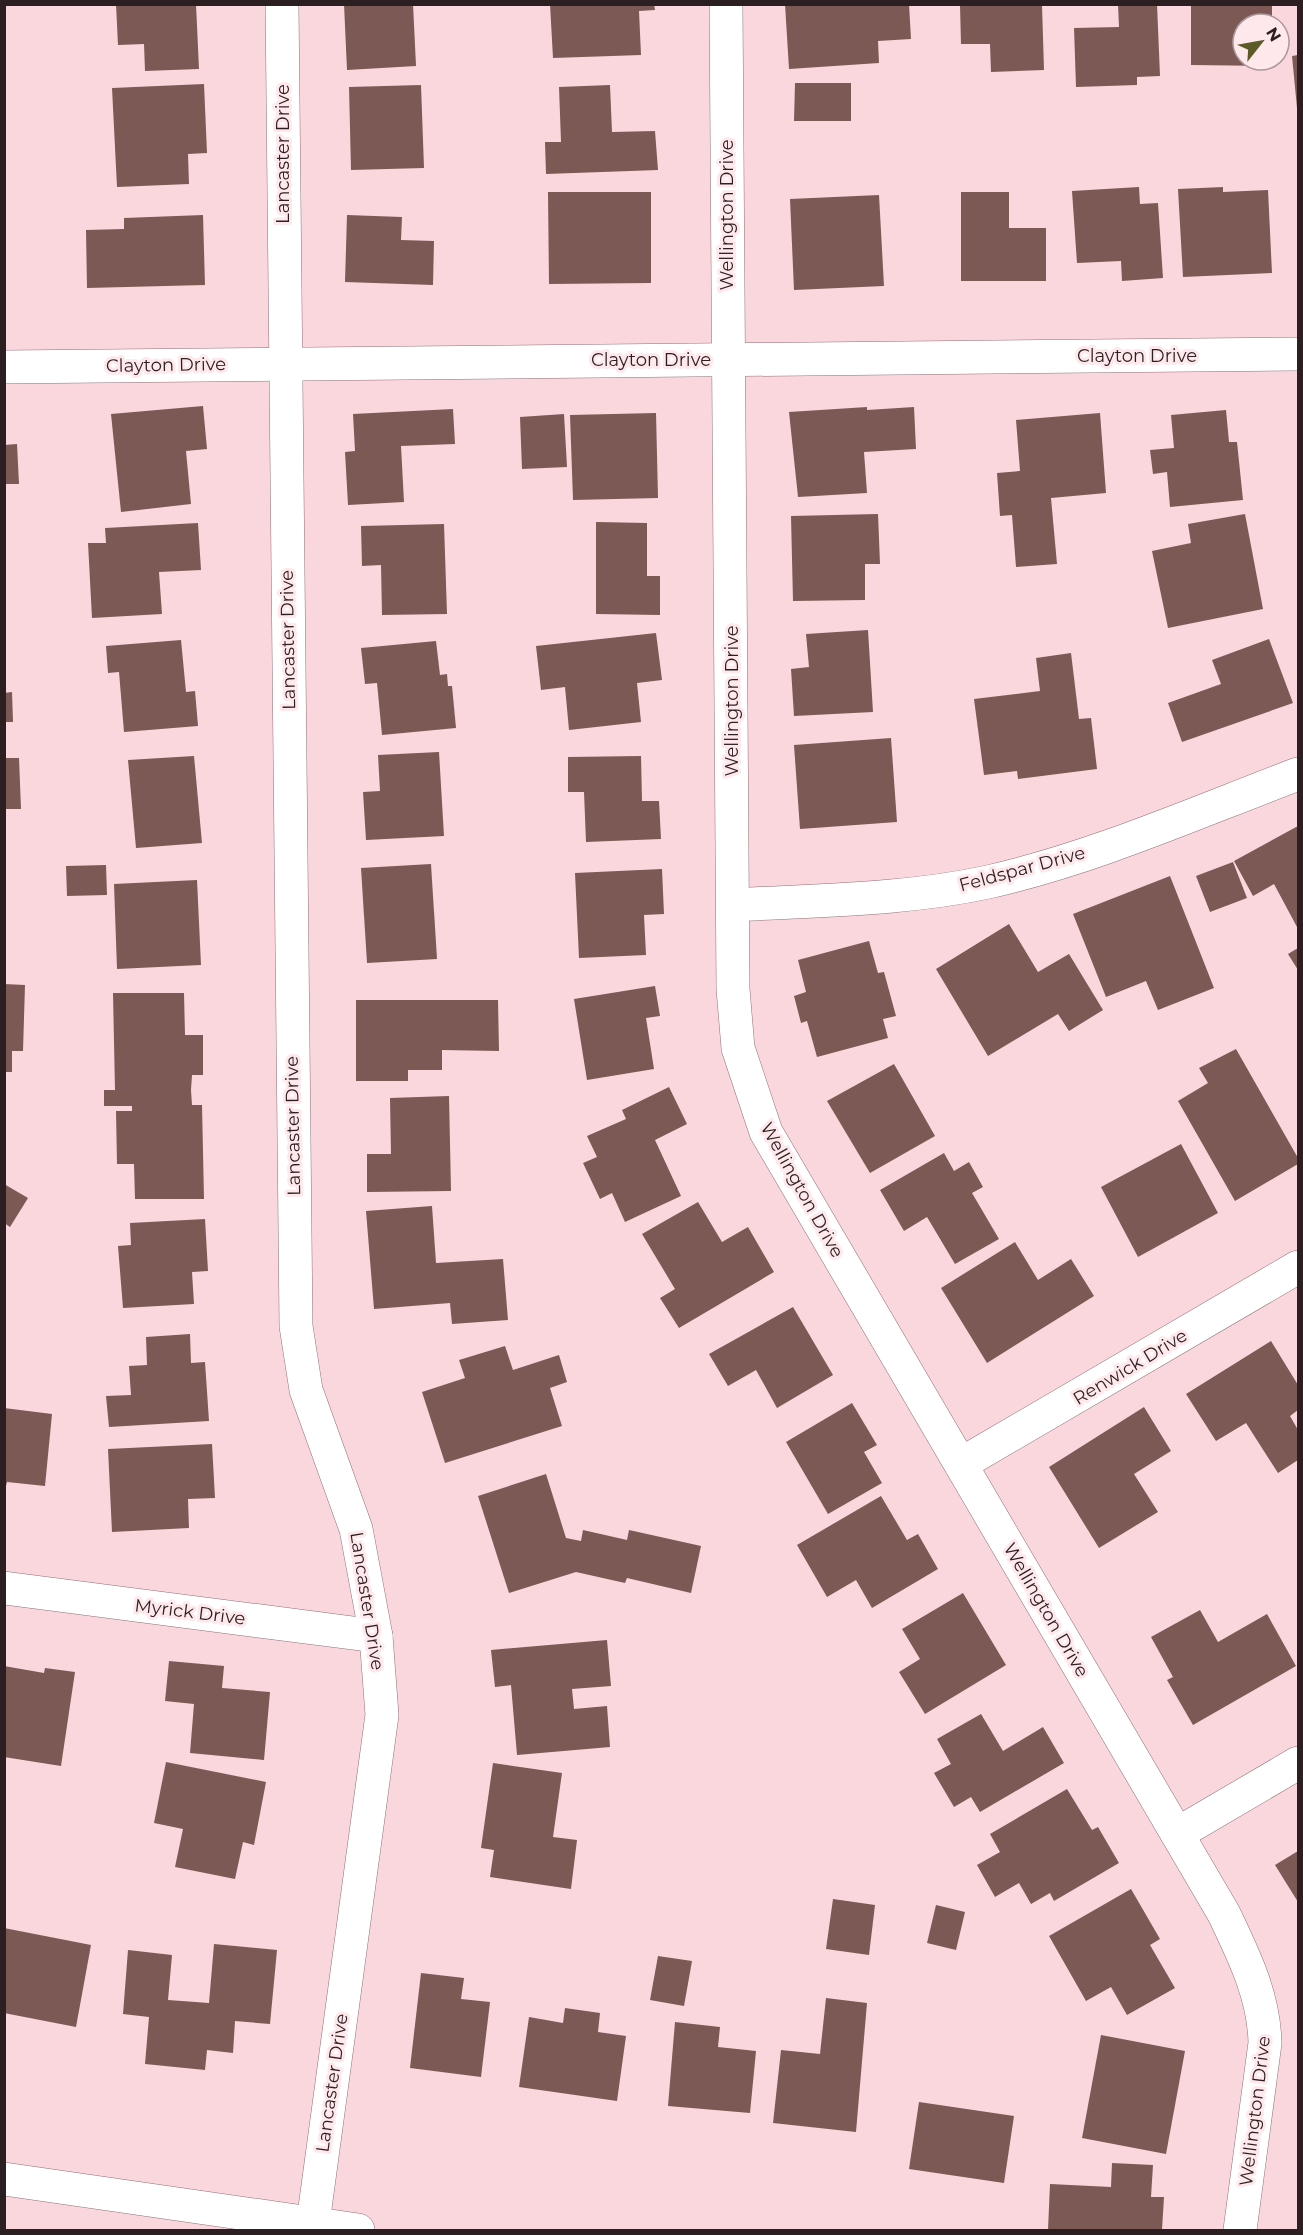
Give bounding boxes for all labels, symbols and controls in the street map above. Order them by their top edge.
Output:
north arrow [1231,12,1291,72]
text: N [1262,24,1285,45]
street label: Lancaster Drive [272,84,294,224]
street label: Wellington Drive [716,139,738,291]
street label: Clayton Drive [1077,345,1197,367]
street label: Clayton Drive [591,349,711,371]
street label: Clayton Drive [106,353,226,377]
street label: Lancaster Drive [276,570,300,710]
street label: Wellington Drive [721,625,743,777]
street label: Feldspar Drive [957,842,1088,896]
street label: Lancaster Drive [281,1056,305,1196]
street label: Wellington Drive [756,1119,848,1262]
street label: Renwick Drive [1069,1324,1191,1410]
street label: Lancaster Drive [345,1530,389,1672]
street label: Wellington Drive [999,1539,1093,1681]
street label: Myrick Drive [133,1594,247,1630]
street label: Lancaster Drive [311,2012,353,2154]
street label: Wellington Drive [1235,2035,1275,2187]

